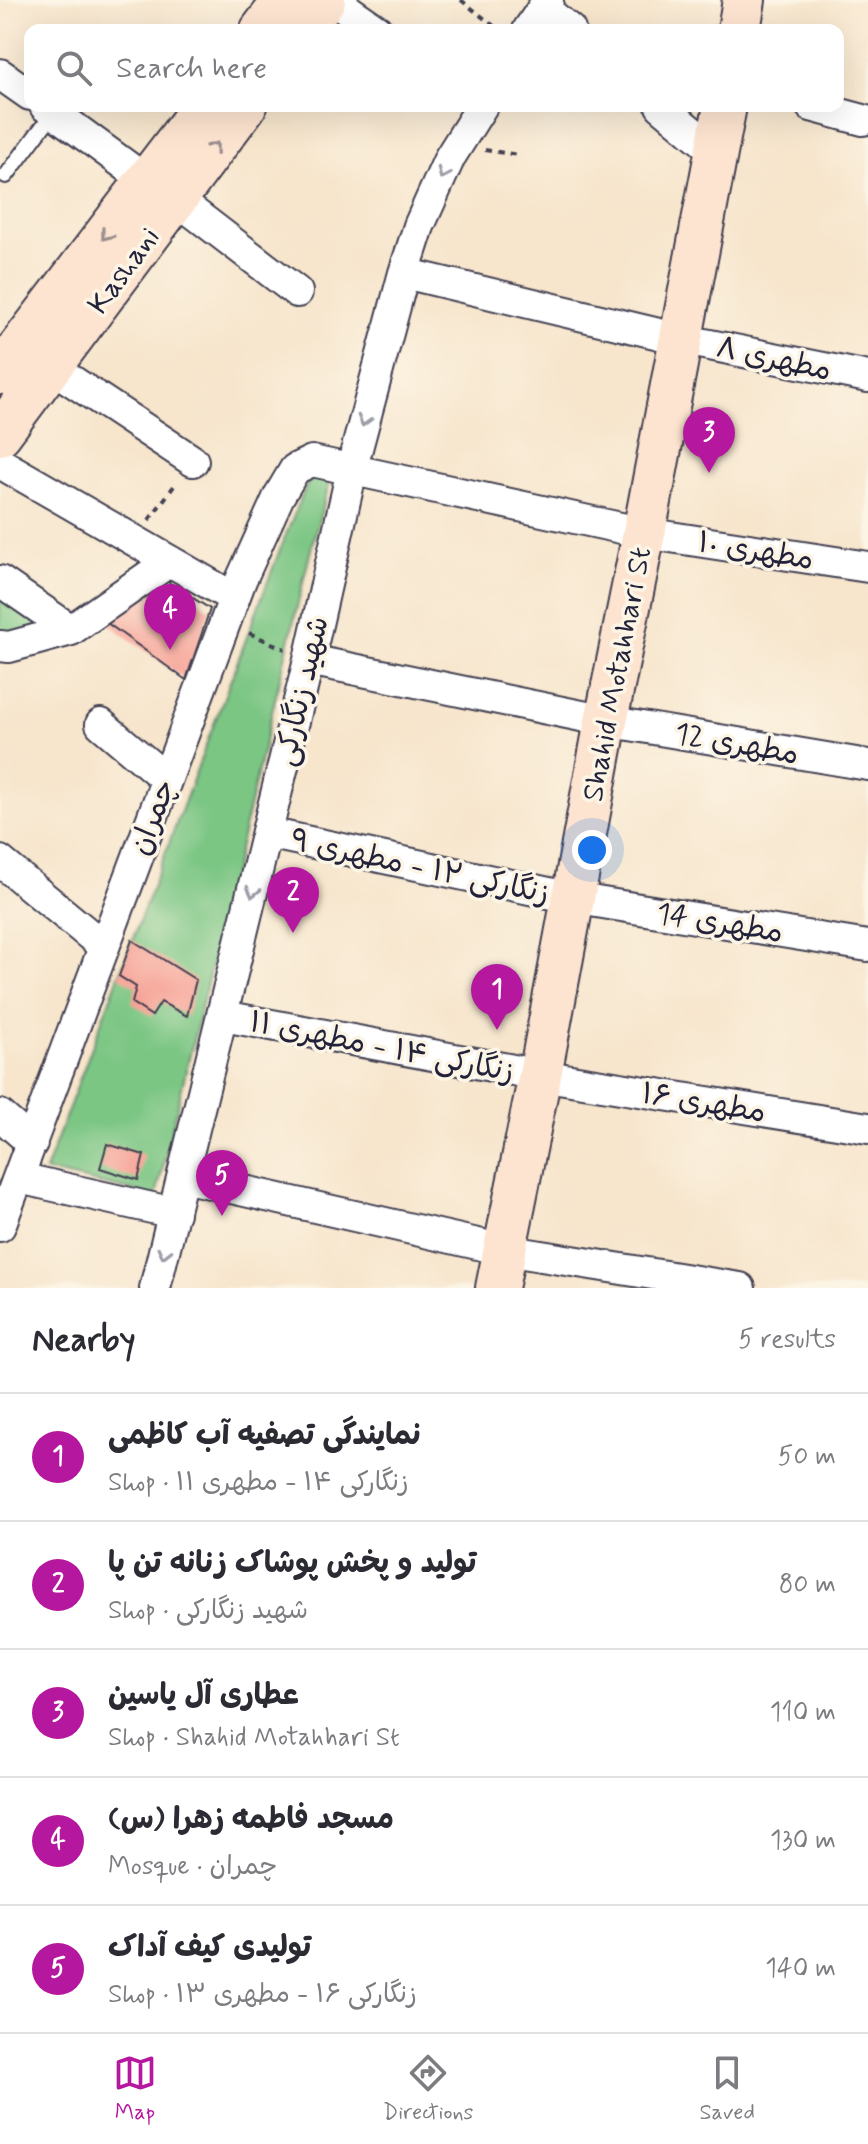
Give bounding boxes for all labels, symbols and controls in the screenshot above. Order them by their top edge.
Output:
search box [24,24,844,112]
icon: search [52,46,96,90]
text: Search here [116,49,267,88]
one-way arrow [204,141,219,156]
one-way arrow [437,165,453,180]
street label: Kashani [79,219,169,322]
one-way arrow [101,226,115,241]
street label: مطهری ۸ [712,328,835,391]
pin: 3 [683,407,735,473]
one-way arrow [357,413,374,427]
street label: مطهری ۱۰ [695,523,816,580]
street label: Shahid Motahhari St [574,544,661,805]
pin: 4 [144,584,196,650]
street label: شهید زنگارکی [266,613,339,770]
street label: مطهری 12 [672,714,802,775]
street label: چمران [121,774,186,861]
street label: زنگارکی ۱۲ - مطهری ۹ [287,821,553,914]
your location [572,830,612,870]
pin: 2 [267,867,319,933]
one-way arrow [245,884,262,898]
street label: مطهری 14 [654,894,786,953]
pin: 1 [471,964,523,1030]
street label: زنگارکی ۱۴ - مطهری ۱۱ [246,1003,517,1092]
street label: مطهری ۱۶ [639,1074,769,1133]
pin: 5 [196,1150,248,1216]
one-way arrow [157,1246,174,1260]
text: Nearby [32,1318,136,1363]
text: 5 results [738,1323,836,1357]
text: نمایندگی تصفیه آب کاظمی [108,1416,421,1455]
text: 1 [52,1440,64,1474]
text: 50 m [778,1440,836,1474]
text: Shop · زنگارکی ۱۴ - مطهری ۱۱ [108,1466,409,1500]
text: تولید و پخش پوشاک زنانه تن پا [108,1544,476,1583]
text: 2 [52,1568,64,1602]
text: 80 m [779,1568,836,1602]
text: Shop · شهید زنگارکی [108,1594,308,1628]
text: عطاری آل یاسین [108,1676,299,1715]
text: 3 [52,1696,64,1730]
text: 110 m [770,1696,836,1730]
text: Shop · Shahid Motahhari St [108,1721,400,1755]
text: مسجد فاطمه زهرا (س) [108,1800,394,1839]
text: 4 [50,1824,66,1858]
text: 130 m [770,1824,836,1858]
text: Mosque · چمران [108,1850,277,1884]
text: تولیدی کیف آداک [108,1928,311,1967]
text: 5 [50,1952,66,1986]
text: 140 m [765,1952,836,1986]
text: Shop · زنگارکی ۱۶ - مطهری ۱۳ [108,1978,417,2012]
tab: Map [113,2051,157,2127]
tab: Directions [383,2051,473,2127]
tab: Saved [699,2051,755,2127]

